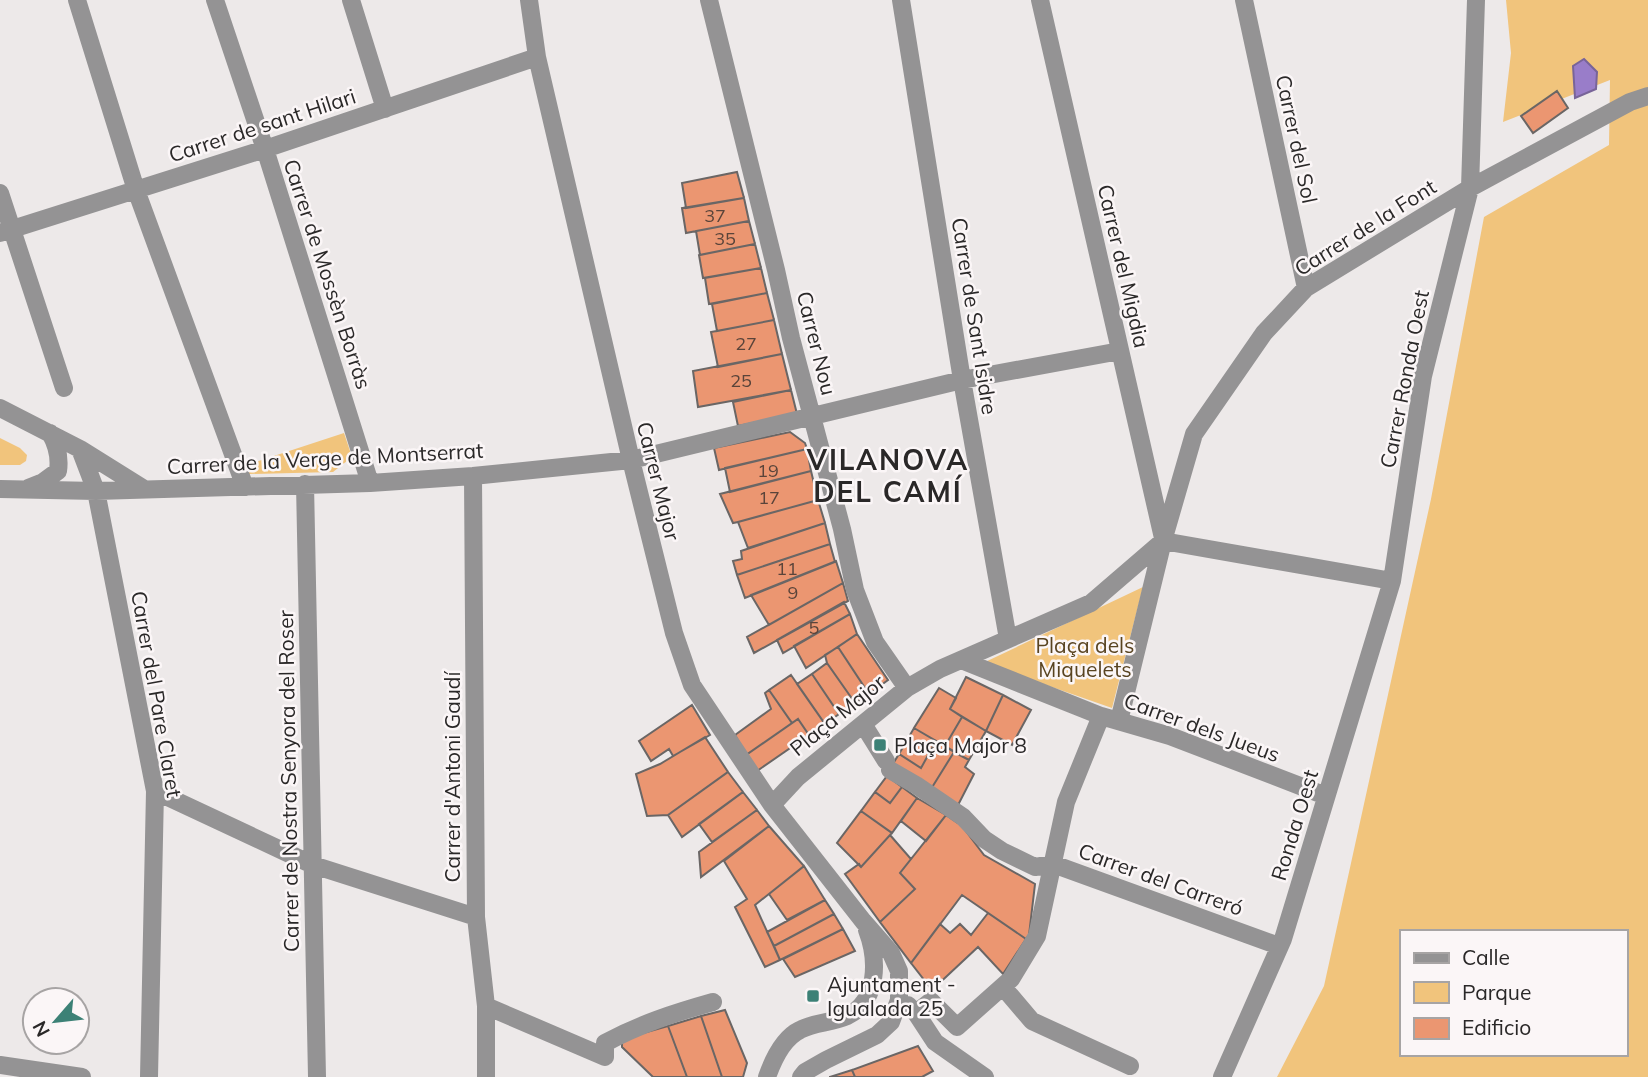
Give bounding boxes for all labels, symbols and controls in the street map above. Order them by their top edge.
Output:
street label: Carrer del Sol [1271,72,1323,206]
street label: Carrer de sant Hilari [165,82,359,168]
street label: Carrer de Mossèn Borràs [278,156,378,392]
street label: Carrer de la Font [1289,173,1441,281]
street label: Carrer del Migdia [1093,182,1155,350]
house number: 37 [704,204,726,227]
street label: Carrer de Sant Isidre [947,216,1003,416]
house number: 35 [714,227,736,250]
street label: Carrer Nou [792,288,842,398]
street label: Carrer Ronda Oest [1374,288,1434,470]
house number: 27 [735,332,757,355]
house number: 25 [730,369,752,392]
street label: Carrer Major [632,419,686,543]
street label: Carrer de la Verge de Montserrat [166,437,484,479]
district label: VILANOVA DEL CAMÍ [806,442,969,509]
house number: 19 [757,459,779,482]
house number: 17 [758,486,780,509]
house number: 11 [776,557,798,580]
house number: 9 [788,581,798,604]
street label: Carrer del Pare Claret [126,589,188,799]
street label: Carrer de Nostra Senyora del Roser [272,609,304,952]
house number: 5 [809,616,820,639]
park label: Plaça dels Miquelets [1035,632,1135,682]
street label: Plaça Major [784,669,890,761]
street label: Carrer d'Antoni Gaudí [439,671,465,882]
street label: Carrer dels Jueus [1120,687,1284,767]
place label: Plaça Major 8 [894,732,1027,758]
marker: Plaça Major 8 [872,737,888,753]
street label: Ronda Oest [1265,766,1323,884]
street label: Carrer del Carreró [1075,837,1247,921]
legend [1400,930,1627,1056]
text: Calle [1462,944,1510,970]
place label: Ajuntament - Igualada 25 [827,971,956,1021]
text: Parque [1462,979,1531,1005]
north arrow [21,986,91,1056]
marker: Ajuntament - Igualada 25 [805,988,821,1004]
text: Edificio [1462,1014,1531,1040]
text: N [27,1017,55,1041]

